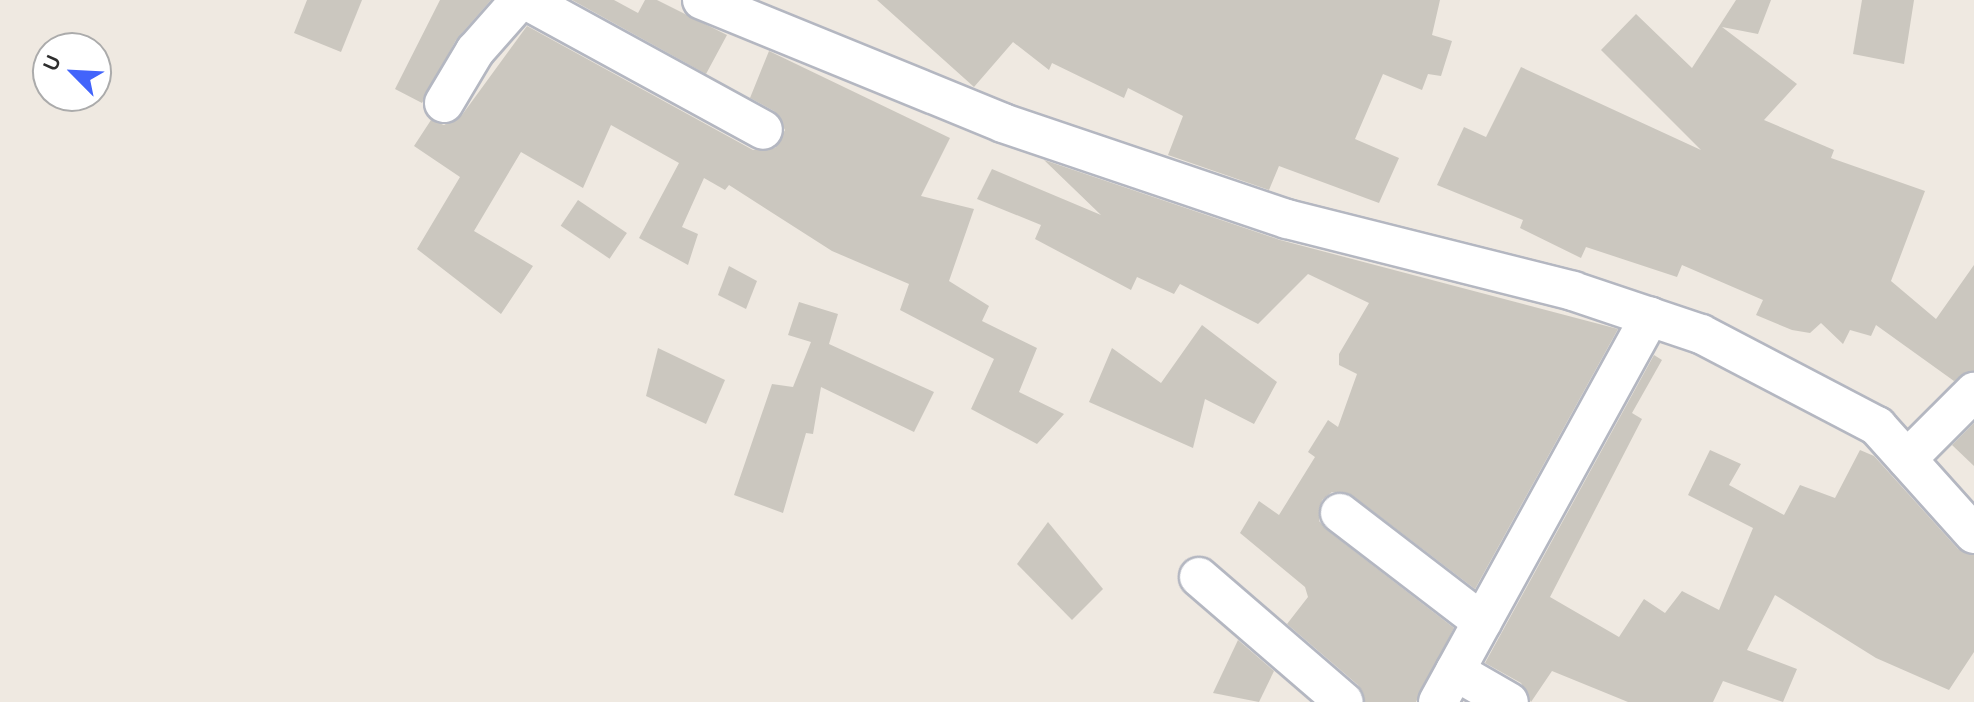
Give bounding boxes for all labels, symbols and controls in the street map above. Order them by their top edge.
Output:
north arrow [32,32,112,112]
text: U [37,51,67,75]

